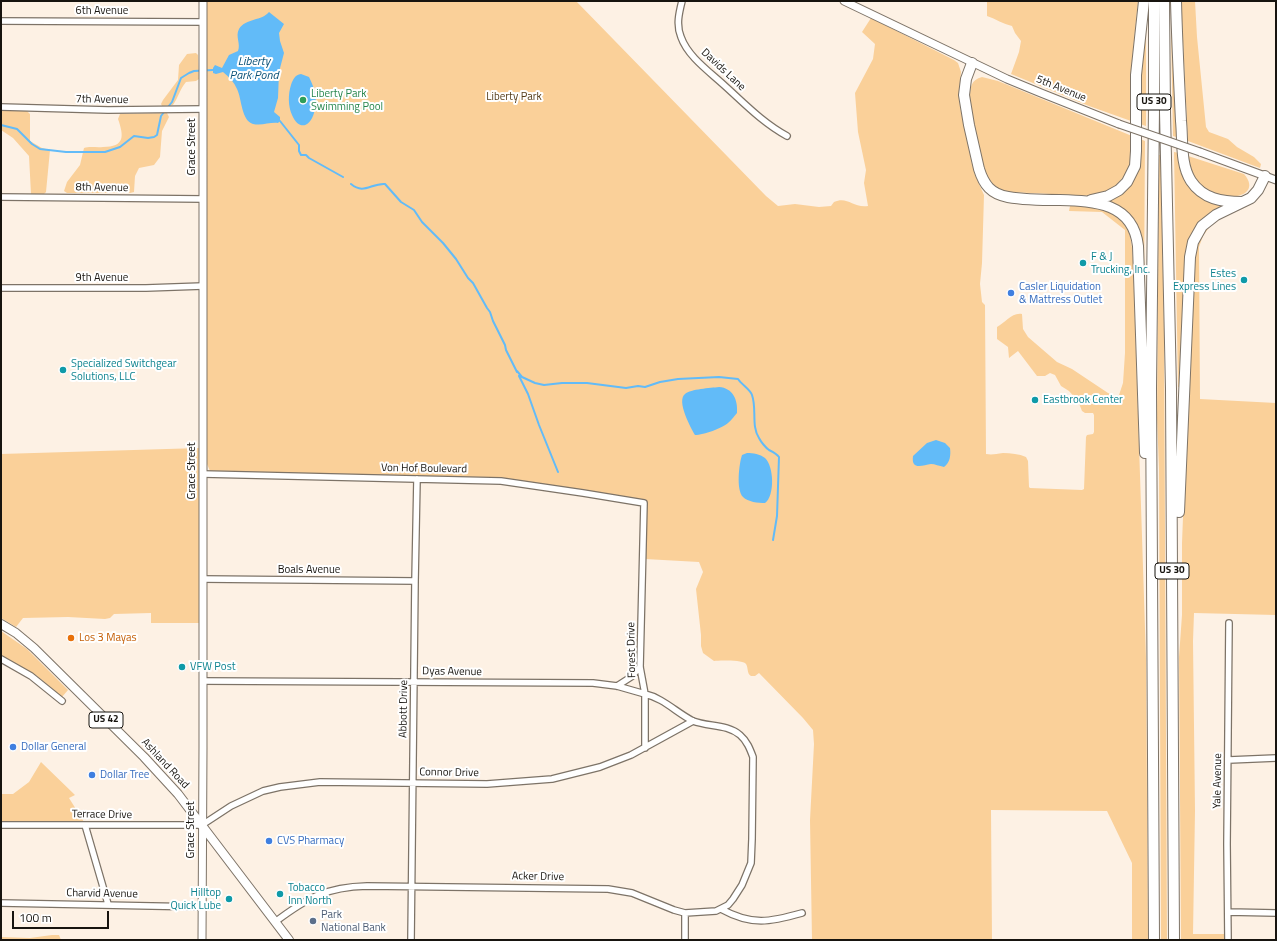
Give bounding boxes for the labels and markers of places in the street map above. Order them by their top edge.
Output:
place label: Liberty Park Swimming Pool [311,87,383,113]
marker: Liberty Park Swimming Pool [298,95,308,105]
place label: F & J Trucking, Inc. [1091,250,1150,276]
marker: F & J Trucking, Inc. [1078,258,1088,268]
place label: Estes Express Lines [1173,267,1236,293]
marker: Estes Express Lines [1239,275,1249,285]
place label: Casler Liquidation & Mattress Outlet [1019,280,1102,306]
marker: Casler Liquidation & Mattress Outlet [1006,288,1016,298]
place label: Specialized Switchgear Solutions, LLC [71,357,176,383]
marker: Specialized Switchgear Solutions, LLC [58,365,68,375]
place label: Eastbrook Center [1043,393,1123,407]
marker: Eastbrook Center [1030,395,1040,405]
place label: Los 3 Mayas [79,631,137,645]
marker: Los 3 Mayas [66,633,76,643]
place label: VFW Post [190,660,236,674]
marker: VFW Post [177,662,187,672]
place label: Dollar General [21,740,86,754]
marker: Dollar General [8,742,18,752]
place label: Dollar Tree [100,768,149,782]
marker: Dollar Tree [87,770,97,780]
place label: CVS Pharmacy [277,834,344,848]
marker: CVS Pharmacy [264,836,274,846]
place label: Tobacco Inn North [288,881,332,907]
place label: Hilltop Quick Lube [171,886,221,912]
marker: Tobacco Inn North [275,889,285,899]
marker: Hilltop Quick Lube [224,894,234,904]
place label: Park National Bank [321,908,386,934]
marker: Park National Bank [308,916,318,926]

